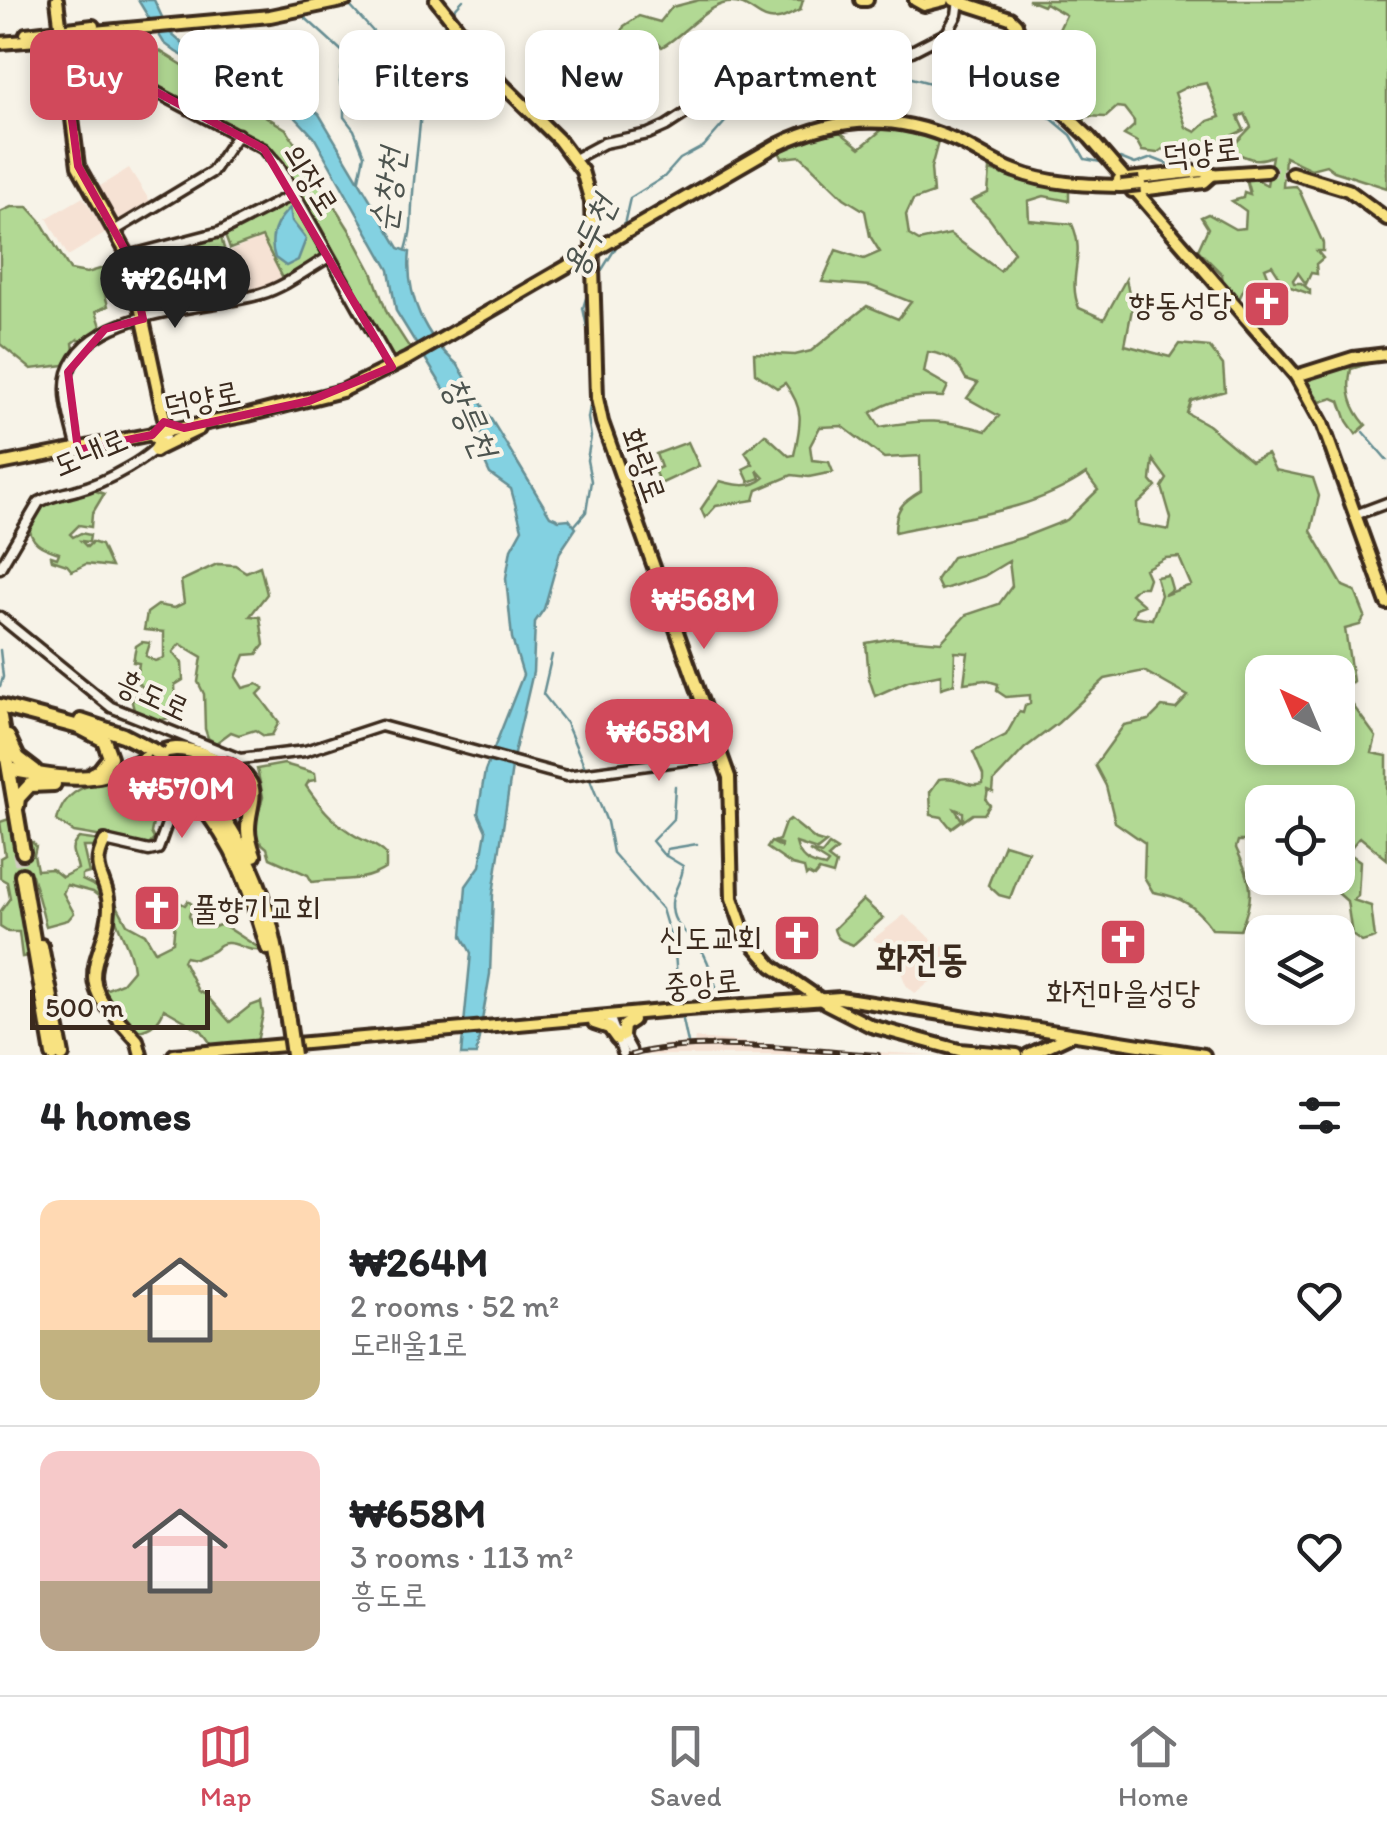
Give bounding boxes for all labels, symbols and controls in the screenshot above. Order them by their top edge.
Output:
chip: Buy [30,30,158,120]
chip: Rent [178,30,319,120]
chip: Filters [339,30,505,120]
chip: New [525,30,659,120]
chip: Apartment [679,30,912,120]
chip: House [932,30,1096,120]
street label: 덕양로 [1161,129,1241,175]
street label: 의장로 [274,136,348,222]
water label: 순창천 [361,142,413,234]
water label: 용두천 [551,185,627,283]
pin: ₩264M [105,246,245,331]
text: ₩264M [122,259,228,297]
church icon: 향동성당 [1241,278,1293,330]
place label: 향동성당 [1129,285,1232,323]
water label: 창릉천 [434,370,508,468]
street label: 덕양로 [160,372,244,426]
street label: 도내로 [47,419,133,485]
street label: 화랑로 [613,422,675,508]
pin: ₩568M [634,567,774,652]
text: ₩568M [652,580,756,618]
north arrow [1245,655,1355,765]
map controls [1245,655,1355,1025]
street label: 흥도로 [110,661,196,729]
pin: ₩658M [589,699,729,784]
text: ₩658M [607,712,711,750]
pin: ₩570M [112,756,252,841]
text: ₩570M [130,769,234,807]
button: locate [1245,785,1355,895]
church icon: 풀향기교회 [131,882,183,934]
place label: 풀향기교회 [192,889,321,927]
church icon: 신도교회 [771,912,823,964]
button: layers [1245,915,1355,1025]
church icon: 화전마을성당 [1097,916,1149,968]
place label: 신도교회 [659,919,762,957]
district label: 화전동 [876,935,968,981]
street label: 중앙로 [662,961,742,1005]
place label: 화전마을성당 [1046,973,1200,1011]
scale bar [30,985,210,1030]
text: 500 m [45,990,124,1024]
icon: filters [1292,1088,1347,1143]
text: 4 homes [40,1090,191,1141]
text: ₩264M [350,1236,488,1287]
icon: home [120,1240,240,1360]
icon: heart [1292,1273,1347,1328]
text: 2 rooms · 52 m² [350,1287,559,1325]
text: 도래울1로 [350,1325,468,1363]
text: ₩658M [350,1487,486,1538]
icon: home [120,1491,240,1611]
icon: heart [1292,1524,1347,1579]
text: 3 rooms · 113 m² [350,1538,573,1576]
text: 흥도로 [350,1576,427,1614]
tab: Map [198,1719,253,1813]
tab: Saved [650,1719,721,1813]
tab: Home [1118,1719,1189,1813]

